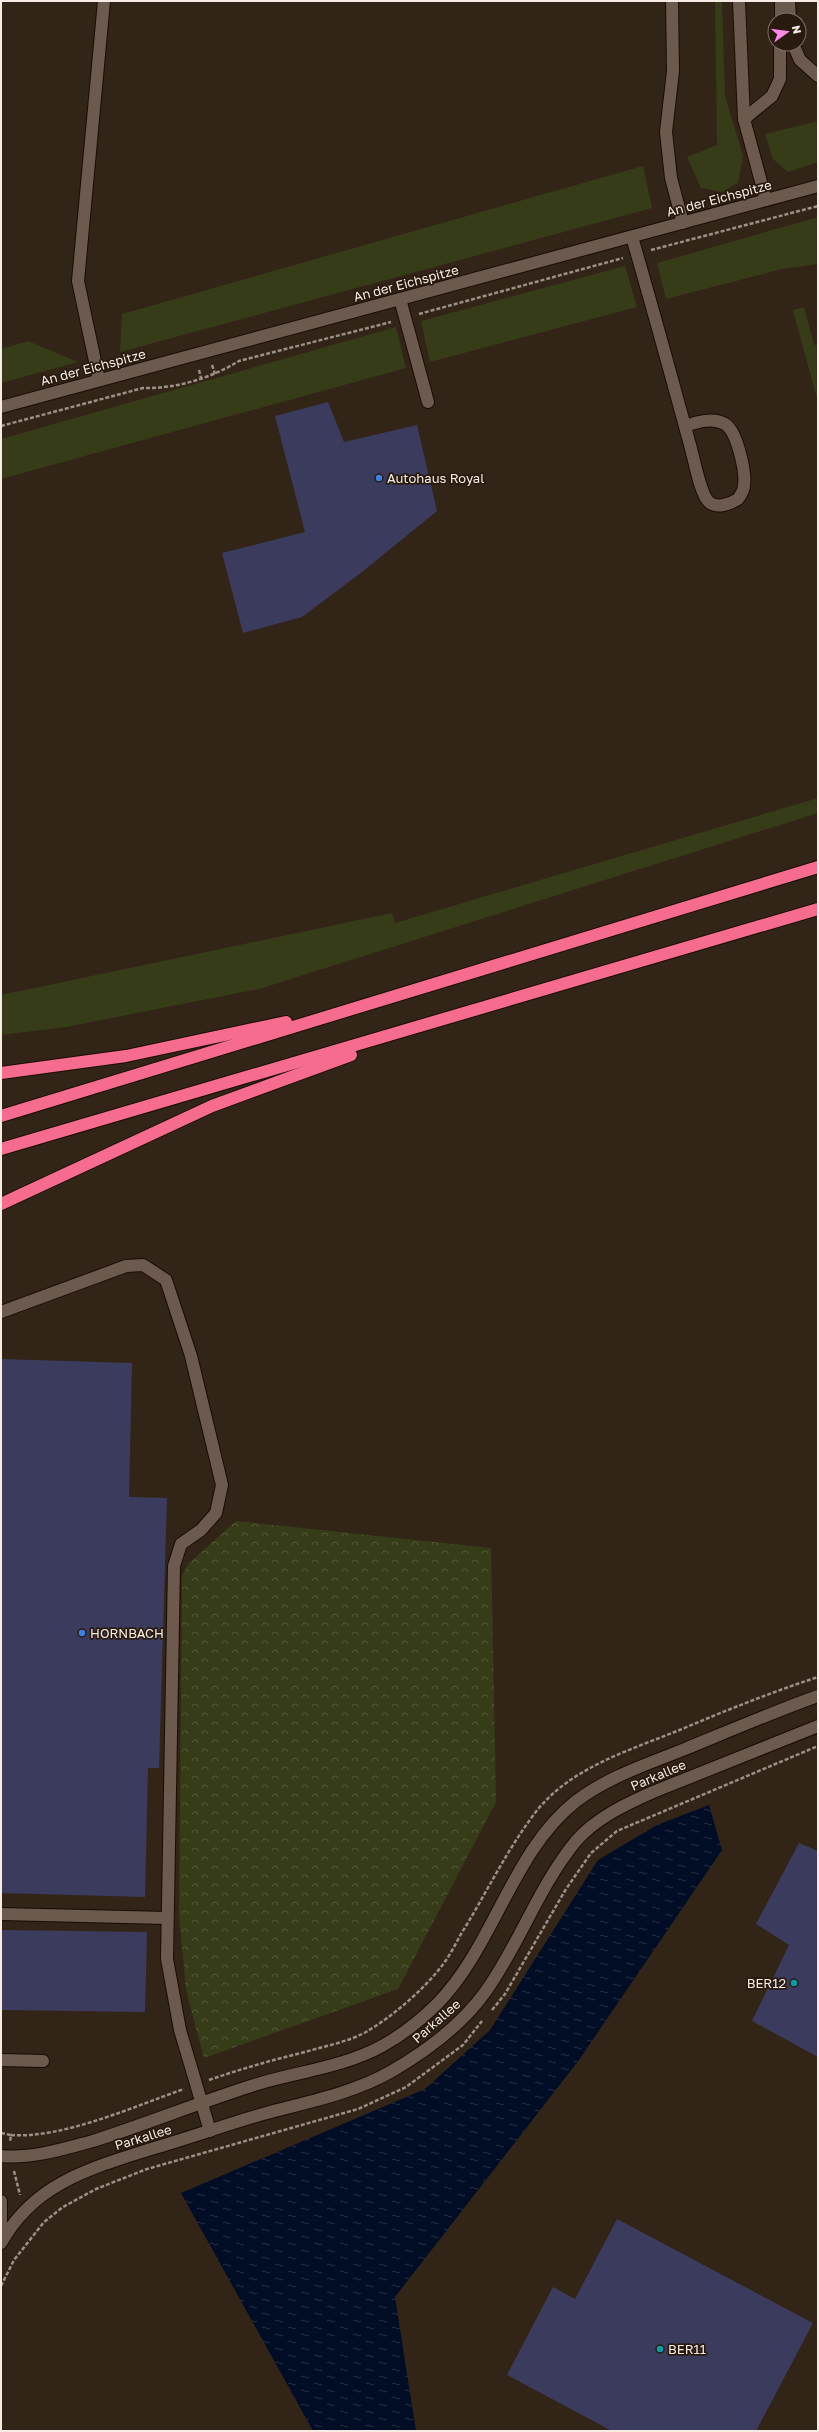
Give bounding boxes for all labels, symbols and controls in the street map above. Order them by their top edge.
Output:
north arrow [767,12,807,52]
text: N [790,24,805,35]
street label: An der Eichspitze [665,176,773,220]
street label: An der Eichspitze [352,261,460,305]
street label: An der Eichspitze [39,345,147,389]
place label: Autohaus Royal [387,470,484,486]
marker: Autohaus Royal [374,473,384,483]
place label: HORNBACH [90,1625,164,1641]
marker: HORNBACH [77,1628,87,1638]
street label: Parkallee [628,1756,688,1794]
place label: BER12 [747,1975,786,1991]
marker: BER12 [789,1978,799,1988]
street label: Parkallee [409,1996,463,2046]
street label: Parkallee [113,2121,173,2153]
place label: BER11 [668,2341,706,2357]
marker: BER11 [655,2344,665,2354]

